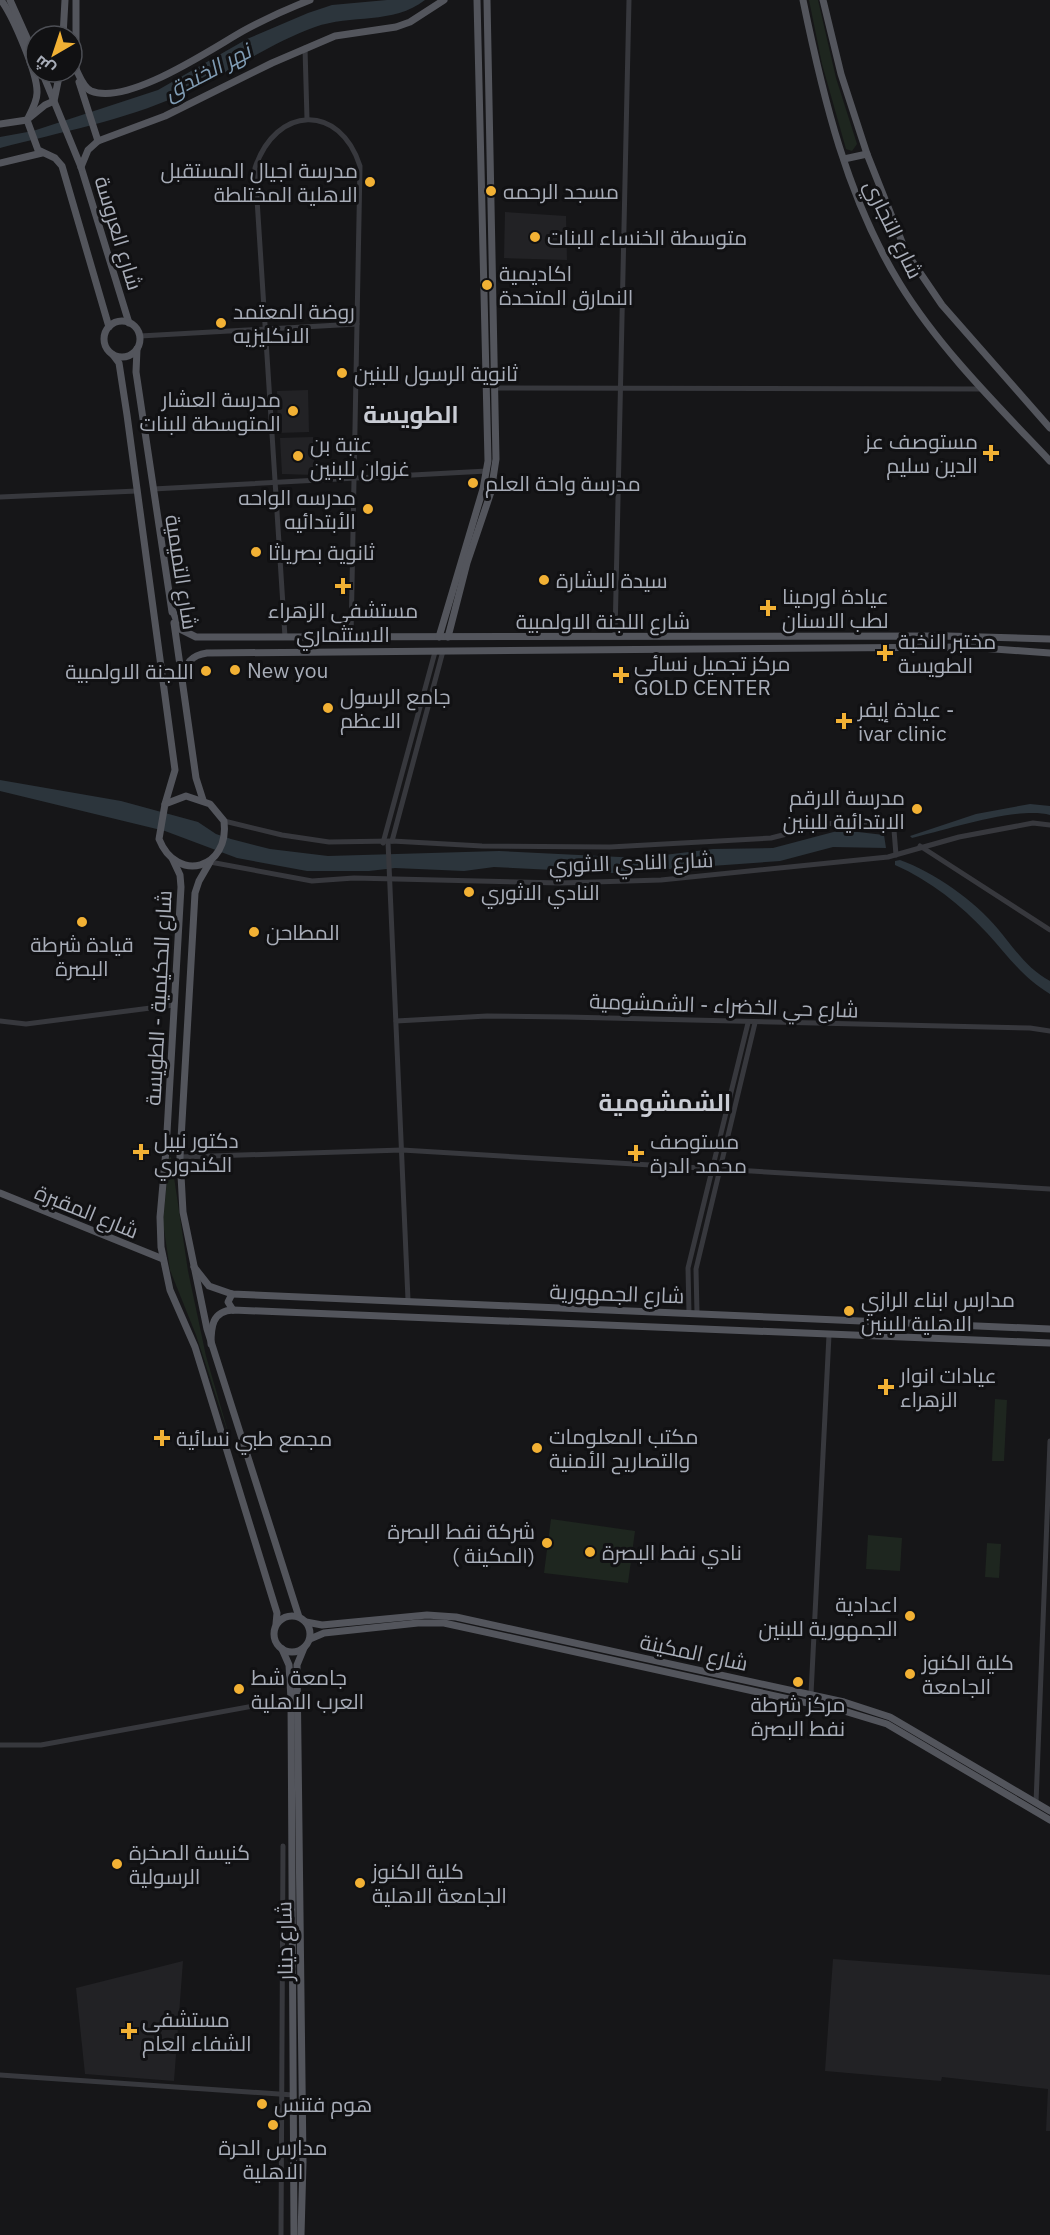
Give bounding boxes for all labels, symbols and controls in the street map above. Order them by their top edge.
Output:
north arrow [24,24,84,84]
water label: نهر الخندق [158,35,257,106]
text: ش [30,51,59,80]
place label: مدرسة اجيال المستقبل الاهلية المختلطة [161,156,358,208]
street label: شارع العروسة [87,173,150,294]
marker: مدرسة اجيال المستقبل الاهلية المختلطة [363,175,377,189]
street label: شارع التجاري [855,175,930,284]
place label: مسجد الرحمه [503,177,619,205]
marker: مسجد الرحمه [484,184,498,198]
place label: متوسطة الخنساء للبنات [547,223,747,251]
marker: متوسطة الخنساء للبنات [528,230,542,244]
place label: اكاديمية النمارق المتحدة [499,259,634,311]
marker: اكاديمية النمارق المتحدة [480,278,494,292]
place label: روضة المعتمد الانكليزيه [233,297,355,349]
marker: روضة المعتمد الانكليزيه [214,316,228,330]
place label: ثانوية الرسول للبنين [354,359,518,387]
marker: ثانوية الرسول للبنين [335,366,349,380]
place label: مدرسة العشار المتوسطة للبنات [140,385,281,437]
district label: الطويسة [363,398,459,430]
marker: مدرسة العشار المتوسطة للبنات [286,404,300,418]
place label: مستوصف عز الدين سليم [864,427,978,480]
place label: عتبة بن غزوان للبنين [310,430,410,482]
marker: مستوصف عز الدين سليم [982,444,1000,462]
marker: عتبة بن غزوان للبنين [291,449,305,463]
place label: مدرسة واحة العلم [485,469,641,498]
marker: مدرسة واحة العلم [466,476,480,490]
place label: مدرسه الواحه الأبتدائيه [238,483,356,535]
marker: مدرسه الواحه الأبتدائيه [361,502,375,516]
street label: شارع التميمية [158,512,205,632]
place label: ثانوية بصرياثا [268,538,375,566]
marker: ثانوية بصرياثا [249,545,263,559]
place label: سيدة البشارة [556,566,668,594]
marker: سيدة البشارة [537,573,551,587]
marker: مستشفى الزهراء الاستثماري [334,577,352,595]
place label: عيادة اورمينا لطب الاسنان [782,582,889,634]
place label: مستشفى الزهراء الاستثماري [268,596,418,651]
marker: عيادة اورمينا لطب الاسنان [759,599,777,617]
street label: شارع اللجنة الاولمبية [516,607,690,636]
place label: مختبر النخبة الطويسة [898,627,996,679]
marker: مختبر النخبة الطويسة [876,644,894,662]
place label: مركز تجميل نسائي GOLD CENTER [634,649,790,701]
place label: New you [247,656,328,684]
place label: اللجنة الاولمبية [65,657,194,685]
marker: New you [228,663,242,677]
marker: اللجنة الاولمبية [199,664,213,678]
marker: مركز تجميل نسائي GOLD CENTER [612,666,630,684]
place label: جامع الرسول الاعظم [340,682,451,735]
place label: عيادة إيفر - ivar clinic [857,695,954,747]
marker: جامع الرسول الاعظم [321,701,335,715]
marker: عيادة إيفر - ivar clinic [835,712,853,730]
place label: مدرسة الارقم الابتدائية للبنين [783,783,905,835]
marker: مدرسة الارقم الابتدائية للبنين [910,802,924,816]
street label: شارع النادي الاثوري [548,845,714,882]
place label: النادي الاثوري [481,878,600,909]
marker: النادي الاثوري [462,885,476,899]
street label: شارع الحكيمية - الطويسة [138,890,179,1106]
marker: قيادة شرطة البصرة [75,915,89,929]
place label: المطاحن [266,918,340,946]
marker: المطاحن [247,925,261,939]
place label: قيادة شرطة البصرة [30,930,134,982]
street label: شارع حي الخضراء - الشمشومية [589,986,859,1027]
district label: الشمشومية [599,1086,731,1118]
place label: دكتور نبيل الكندوري [154,1126,239,1181]
place label: مستوصف محمد الدرة [650,1127,747,1179]
marker: دكتور نبيل الكندوري [132,1143,150,1161]
marker: مستوصف محمد الدرة [627,1144,645,1162]
street label: شارع المقبرة [31,1178,143,1245]
street label: شارع الجمهورية [549,1277,685,1310]
place label: مدارس ابناء الرازي الاهلية للبنين [861,1285,1015,1337]
marker: مدارس ابناء الرازي الاهلية للبنين [842,1304,856,1318]
place label: عيادات انوار الزهراء [899,1361,997,1413]
marker: عيادات انوار الزهراء [877,1378,895,1396]
place label: مكتب المعلومات والتصاريح الأمنية [549,1422,698,1475]
place label: مجمع طبي نسائية [176,1424,332,1455]
marker: مجمع طبي نسائية [153,1429,171,1447]
marker: مكتب المعلومات والتصاريح الأمنية [530,1441,544,1455]
place label: شركة نفط البصرة ( المكينة) [387,1517,535,1569]
marker: شركة نفط البصرة ( المكينة) [540,1536,554,1550]
place label: نادي نفط البصرة [602,1538,742,1569]
marker: نادي نفط البصرة [583,1545,597,1559]
place label: اعدادية الجمهورية للبنين [758,1590,898,1642]
marker: اعدادية الجمهورية للبنين [903,1609,917,1623]
street label: شارع المكينة [637,1627,750,1678]
place label: كلية الكنوز الجامعة [921,1648,1014,1700]
place label: جامعة شط العرب الاهلية [251,1663,364,1715]
marker: كلية الكنوز الجامعة [903,1667,917,1681]
marker: مركز شرطة نفط البصرة [791,1675,805,1689]
marker: جامعة شط العرب الاهلية [232,1682,246,1696]
place label: مركز شرطة نفط البصرة [750,1690,846,1742]
place label: كنيسة الصخرة الرسولية [129,1838,250,1890]
marker: كنيسة الصخرة الرسولية [110,1857,124,1871]
place label: كلية الكنوز الجامعة الاهلية [371,1857,507,1909]
marker: كلية الكنوز الجامعة الاهلية [353,1876,367,1890]
street label: شارع دينار [269,1901,300,1982]
place label: مستشفى الشفاء العام [142,2005,252,2058]
marker: مستشفى الشفاء العام [120,2022,138,2040]
place label: هوم فتنس [274,2090,372,2119]
marker: هوم فتنس [255,2097,269,2111]
marker: مدارس الحرة الاهلية [266,2118,280,2132]
place label: مدارس الحرة الاهلية [219,2133,327,2185]

